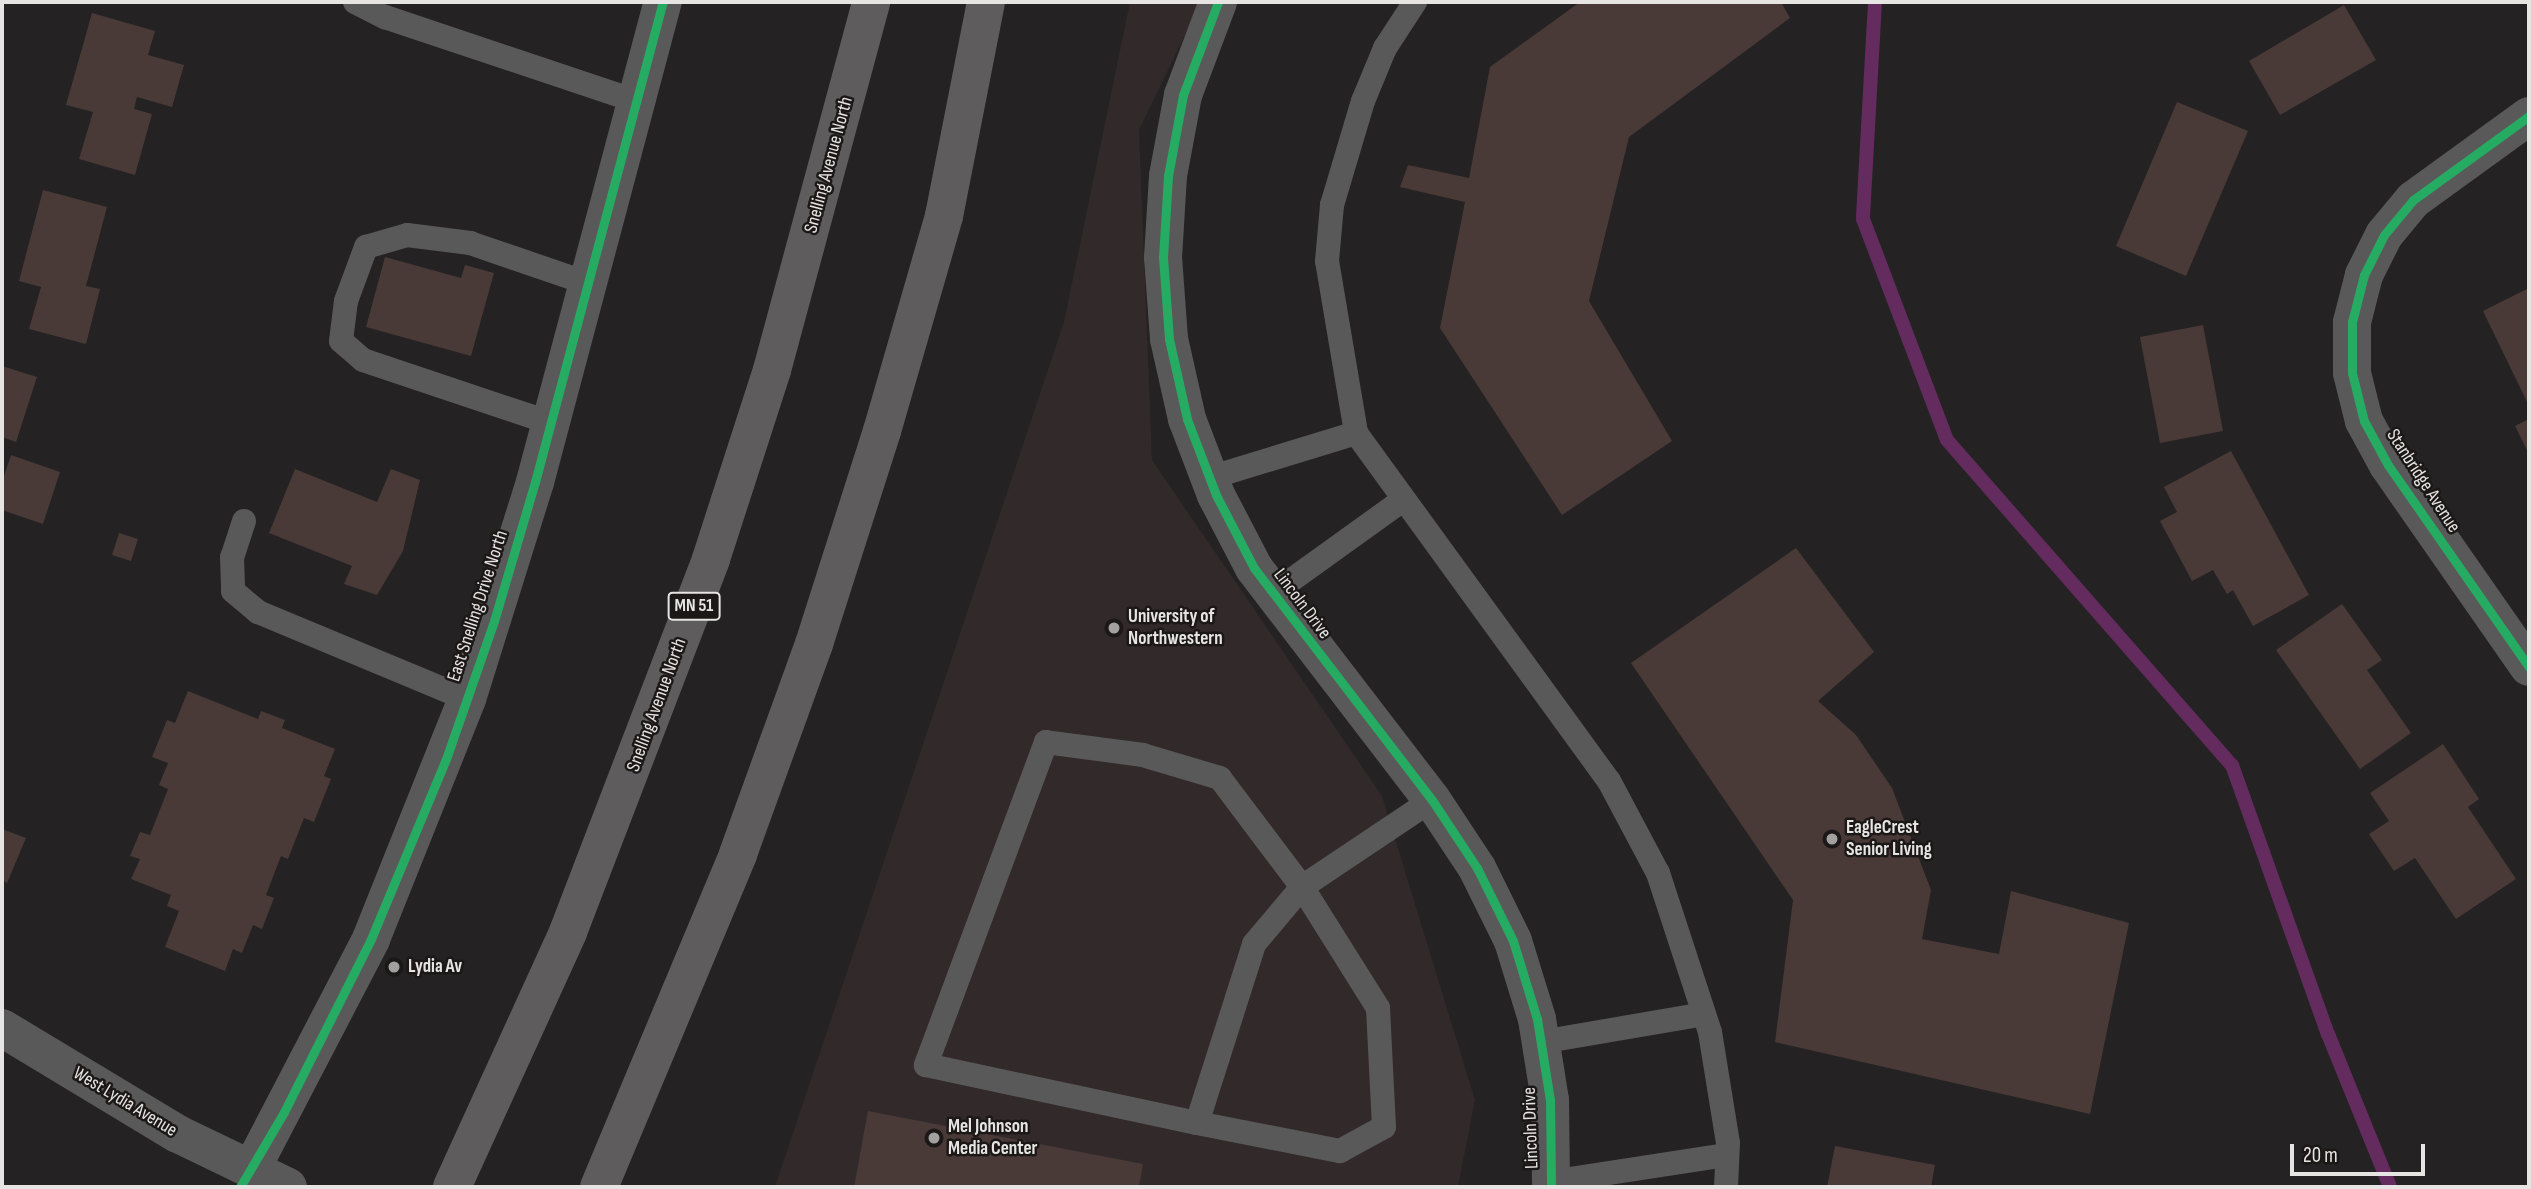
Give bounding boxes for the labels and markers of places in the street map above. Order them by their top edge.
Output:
place label: University of Northwestern [1128,606,1223,650]
marker: University of Northwestern [1106,620,1122,636]
place label: EagleCrest Senior Living [1846,817,1932,861]
marker: EagleCrest Senior Living [1824,831,1840,847]
place label: Lydia Av [408,956,462,978]
marker: Lydia Av [386,959,402,975]
place label: Mel Johnson Media Center [948,1116,1037,1160]
marker: Mel Johnson Media Center [926,1130,942,1146]

